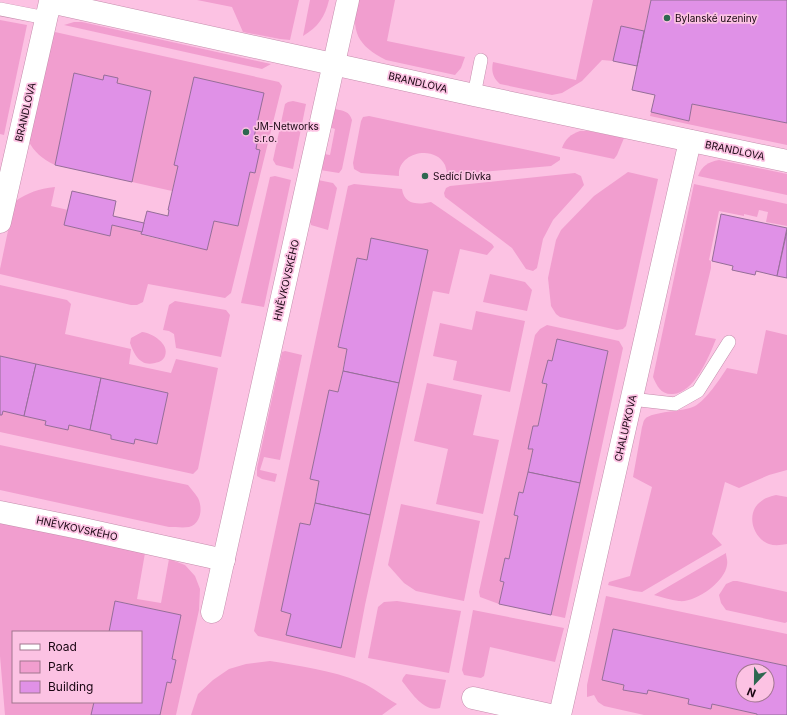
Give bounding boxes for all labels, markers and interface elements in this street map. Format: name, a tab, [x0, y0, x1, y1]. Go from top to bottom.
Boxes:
place label: Bylanské uzeniny	[675, 12, 758, 24]
marker: Bylanské uzeniny	[662, 13, 672, 23]
street label: BRANDLOVA	[387, 69, 449, 95]
street label: BRANDLOVA	[12, 81, 38, 143]
place label: JM-Networks s.r.o.	[254, 120, 319, 144]
marker: JM-Networks s.r.o.	[241, 127, 251, 137]
street label: BRANDLOVA	[704, 138, 766, 162]
place label: Sedící Dívka	[433, 170, 491, 182]
marker: Sedící Dívka	[420, 171, 430, 181]
street label: HNĚVKOVSKÉHO	[270, 238, 301, 322]
street label: CHALUPKOVA	[612, 393, 639, 462]
street label: HNĚVKOVSKÉHO	[35, 513, 119, 543]
legend	[12, 631, 142, 703]
text: Road	[48, 639, 77, 654]
text: Park	[48, 659, 74, 674]
north arrow	[735, 663, 775, 703]
text: Building	[48, 679, 93, 694]
text: N	[745, 684, 758, 700]

